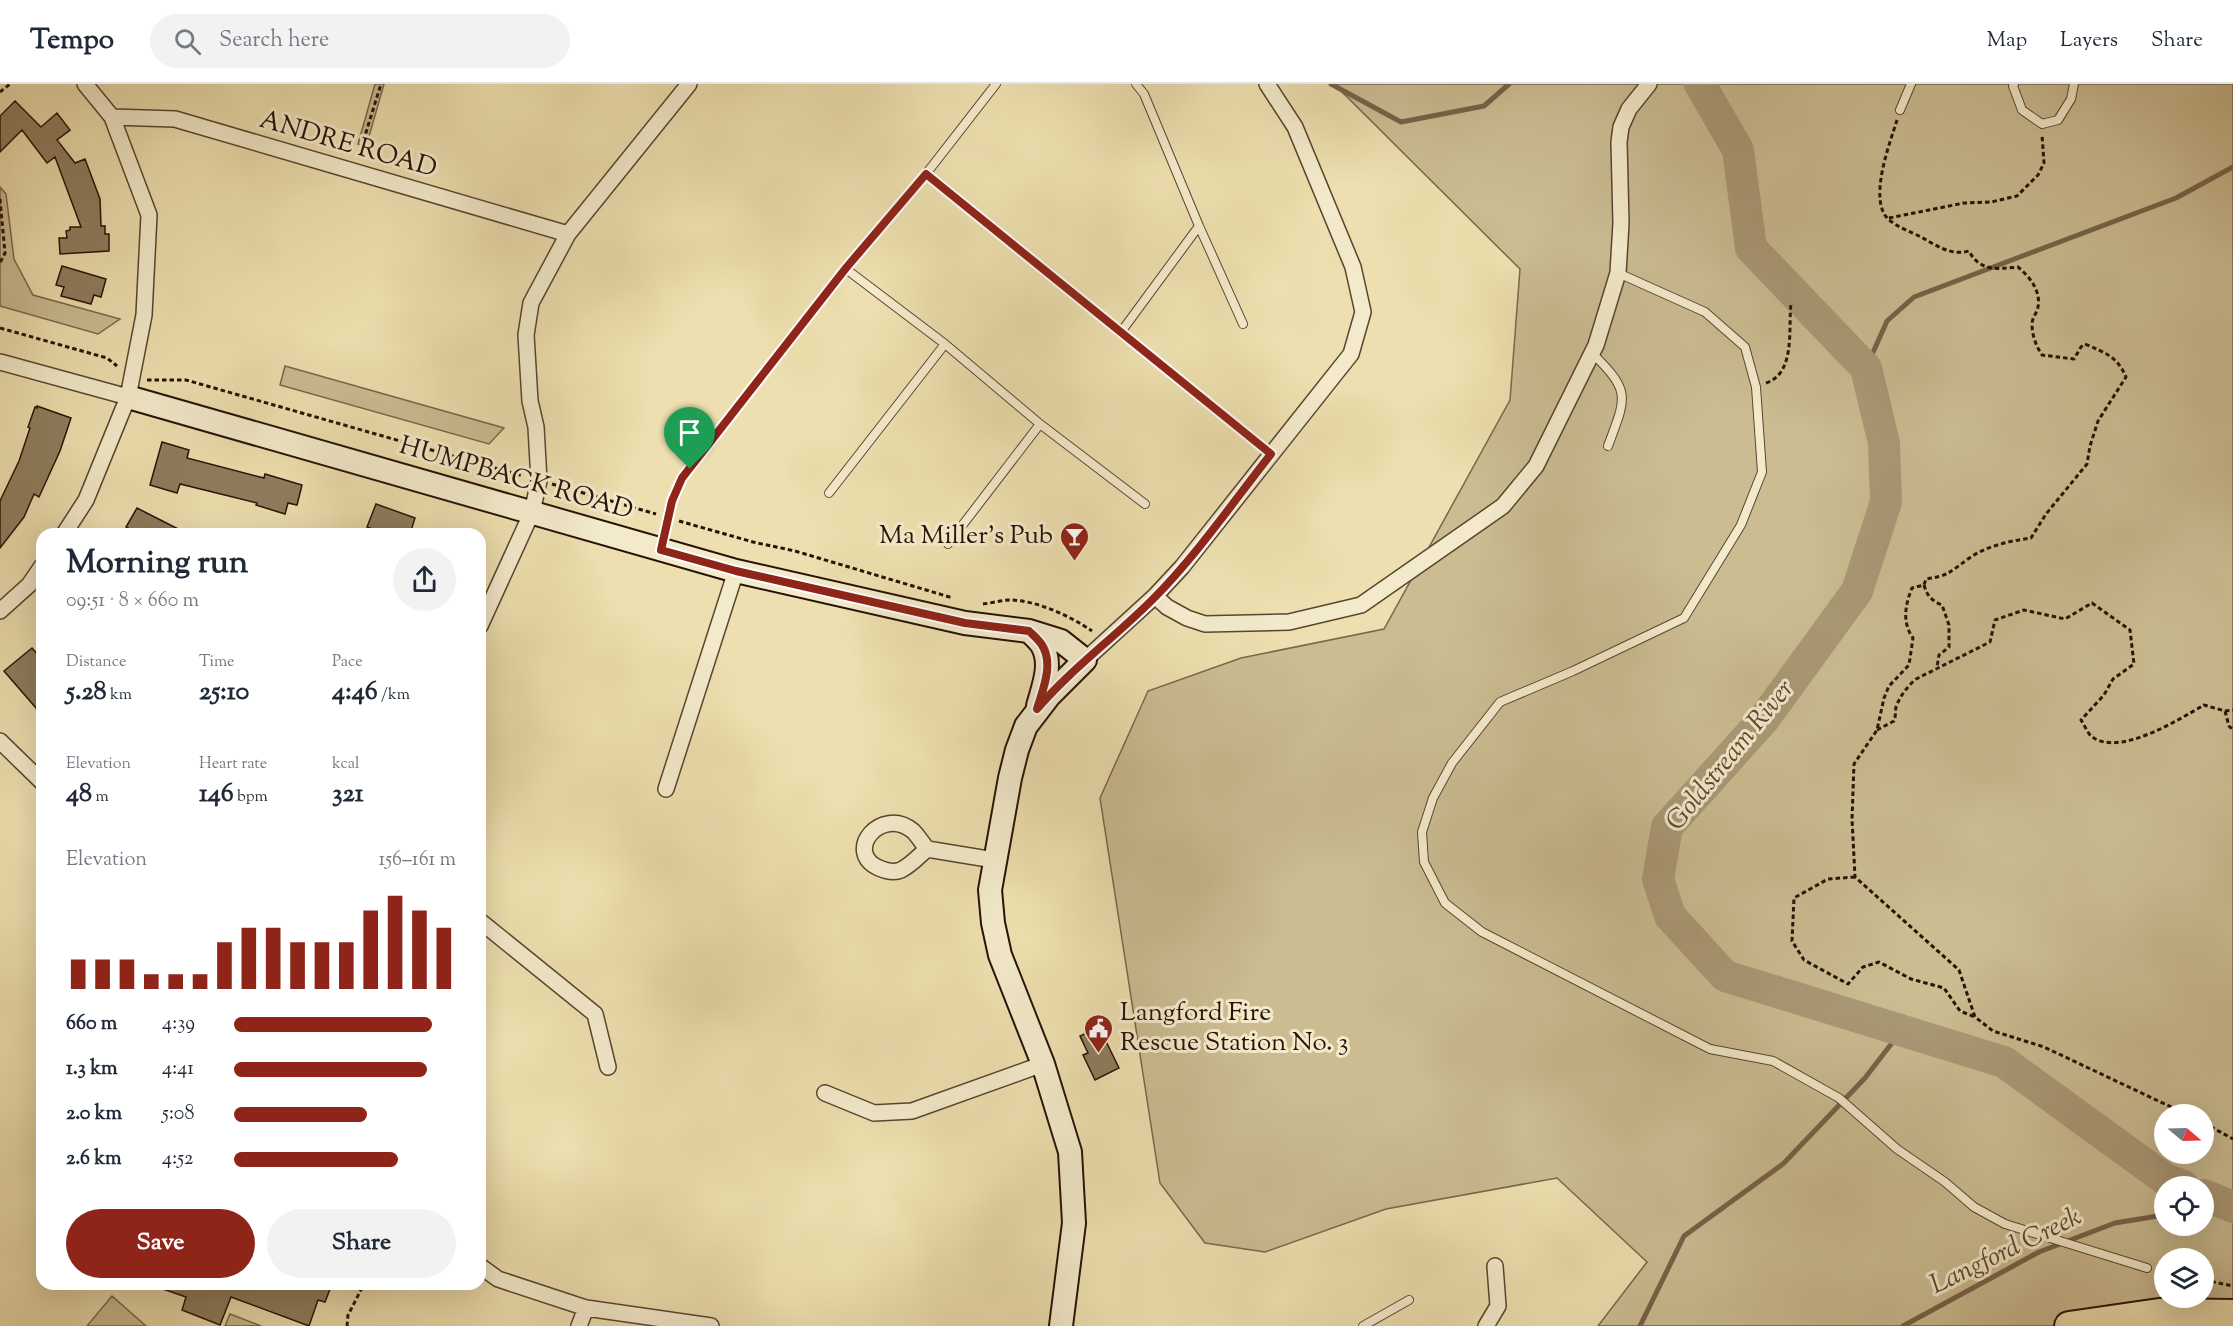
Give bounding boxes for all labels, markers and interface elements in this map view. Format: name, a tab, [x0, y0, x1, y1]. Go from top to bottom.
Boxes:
search box	[150, 14, 570, 68]
text: Tempo	[30, 21, 114, 61]
icon: search	[171, 25, 204, 58]
text: Search here	[219, 25, 329, 57]
text: Map	[1987, 26, 2027, 56]
text: Layers	[2060, 26, 2118, 56]
text: Share	[2151, 26, 2203, 56]
street label: ANDRE ROAD	[255, 102, 441, 188]
pin	[664, 407, 715, 469]
icon: arrive	[673, 416, 706, 449]
street label: HUMPBACK ROAD	[395, 428, 637, 530]
place label: Ma Miller’s Pub	[879, 518, 1053, 555]
bar icon: Ma Miller’s Pub	[1058, 520, 1090, 562]
text: Morning run	[66, 540, 248, 588]
button: share	[393, 548, 456, 611]
text: 09:51 · 8 × 660 m	[66, 587, 199, 616]
text: Distance	[66, 651, 126, 674]
text: Time	[199, 651, 235, 674]
text: Pace	[332, 651, 363, 674]
water label: Goldstream River	[1658, 672, 1805, 840]
text: 5.28	[66, 674, 107, 711]
text: 25:10	[199, 674, 249, 711]
text: 4:46	[332, 674, 378, 711]
text: km	[107, 684, 132, 707]
text: /km	[378, 684, 410, 707]
text: Elevation	[66, 753, 131, 776]
text: Heart rate	[199, 753, 267, 776]
text: kcal	[332, 753, 360, 776]
text: 48	[66, 776, 92, 813]
text: 146	[199, 776, 234, 813]
text: 321	[332, 776, 364, 813]
text: m	[92, 786, 109, 809]
text: bpm	[234, 786, 268, 809]
text: Elevation	[66, 846, 147, 875]
text: 156–161 m	[378, 846, 456, 875]
place label: Langford Fire Rescue Station No. 3	[1120, 995, 1349, 1062]
text: 660 m	[66, 1010, 117, 1039]
text: 4:39	[162, 1010, 195, 1039]
public building icon: Langford Fire Rescue Station No. 3	[1083, 1012, 1115, 1054]
text: 1.3 km	[66, 1055, 118, 1084]
text: 4:41	[162, 1055, 194, 1084]
text: 2.0 km	[66, 1100, 122, 1129]
text: 5:08	[162, 1100, 194, 1129]
north arrow	[2154, 1104, 2214, 1164]
map controls	[2154, 1104, 2214, 1308]
text: 2.6 km	[66, 1145, 122, 1174]
text: 4:52	[162, 1145, 193, 1174]
button: locate	[2154, 1176, 2214, 1236]
water label: Langford Creek	[1924, 1198, 2088, 1306]
button: Save	[66, 1209, 255, 1278]
button: Share	[267, 1209, 456, 1278]
button: layers	[2154, 1248, 2214, 1308]

